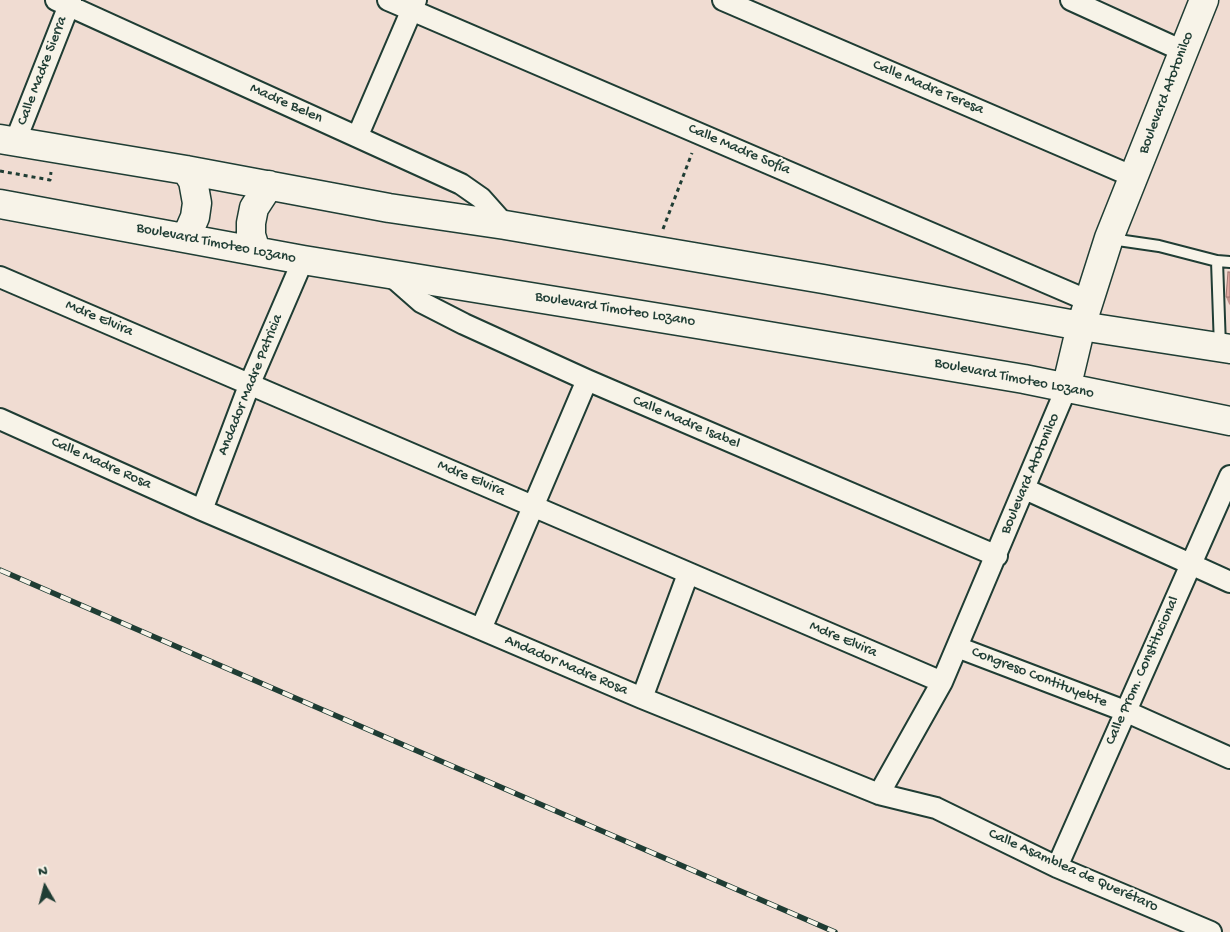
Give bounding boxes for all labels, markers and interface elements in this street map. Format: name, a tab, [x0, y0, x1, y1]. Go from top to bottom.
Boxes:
street label: Calle Madre Sierra	[14, 14, 72, 128]
street label: Boulevard Atotonilco	[1135, 29, 1199, 157]
street label: Calle Madre Teresa	[870, 56, 986, 120]
street label: Madre Belen	[247, 80, 325, 128]
street label: Calle Madre Sofía	[685, 120, 793, 180]
street label: Boulevard Timoteo Lozano	[135, 220, 297, 268]
street label: Boulevard Timoteo Lozano	[534, 288, 696, 332]
street label: Mdre Elvira	[62, 297, 136, 341]
street label: Andador Madre Patricia	[214, 312, 288, 458]
street label: Boulevard Timoteo Lozano	[933, 355, 1095, 403]
street label: Calle Madre Isabel	[630, 392, 742, 454]
street label: Boulevard Atotonilco	[997, 411, 1065, 537]
street label: Calle Madre Rosa	[48, 434, 154, 494]
street label: Mdre Elvira	[434, 457, 508, 501]
street label: Calle Prom. Constitucional	[1102, 594, 1184, 748]
street label: Mdre Elvira	[806, 618, 880, 662]
street label: Andador Madre Rosa	[502, 632, 630, 700]
street label: Congreso Contituyebte	[969, 644, 1109, 712]
street label: Calle Asamblea de Querétaro	[985, 825, 1161, 917]
north arrow	[20, 862, 70, 912]
text: N	[37, 863, 49, 881]

